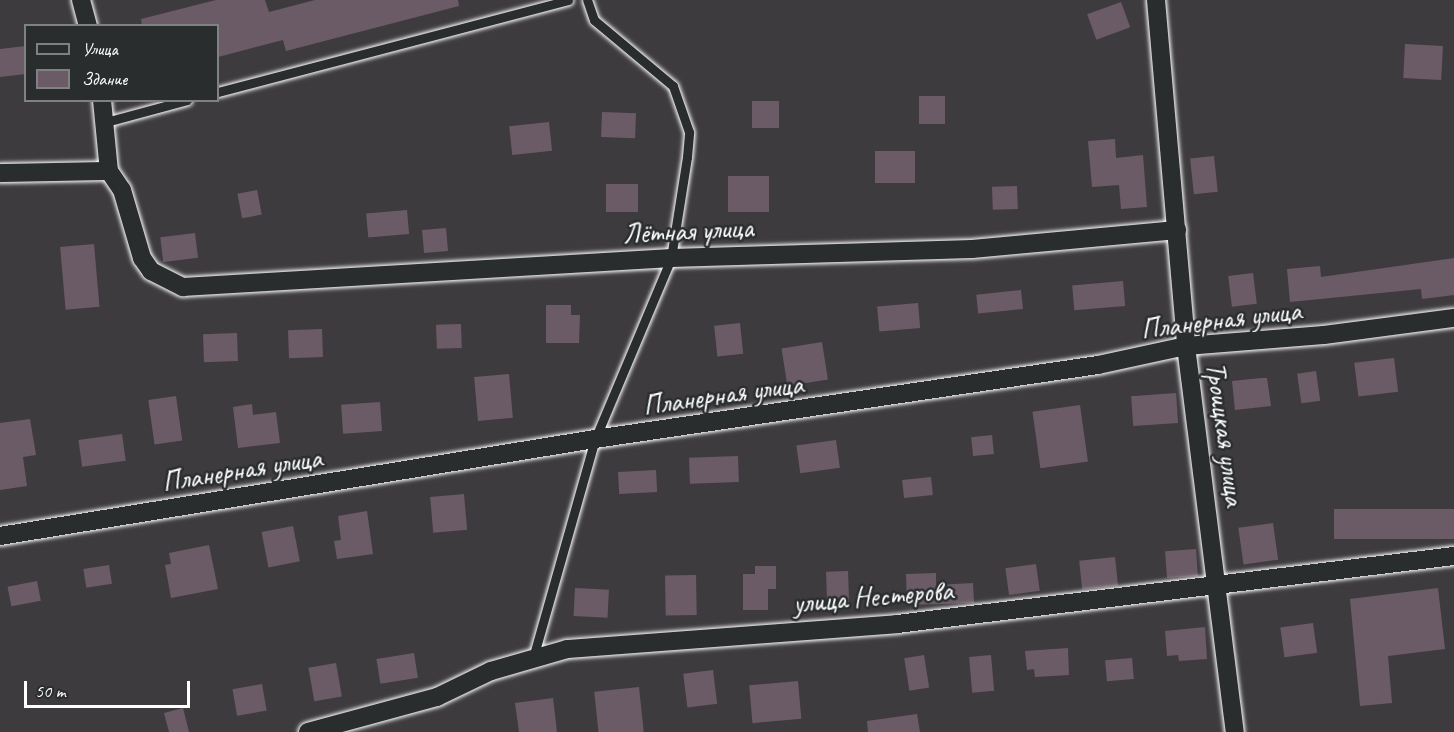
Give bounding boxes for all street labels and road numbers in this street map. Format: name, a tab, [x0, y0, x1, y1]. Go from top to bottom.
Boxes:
street label: Лётная улица	[621, 211, 755, 251]
street label: Планерная улица	[1138, 293, 1304, 347]
street label: Троицкая улица	[1198, 359, 1252, 509]
street label: Планерная улица	[640, 367, 806, 423]
street label: Планерная улица	[159, 441, 325, 499]
street label: улица Нестерова	[790, 573, 956, 621]

